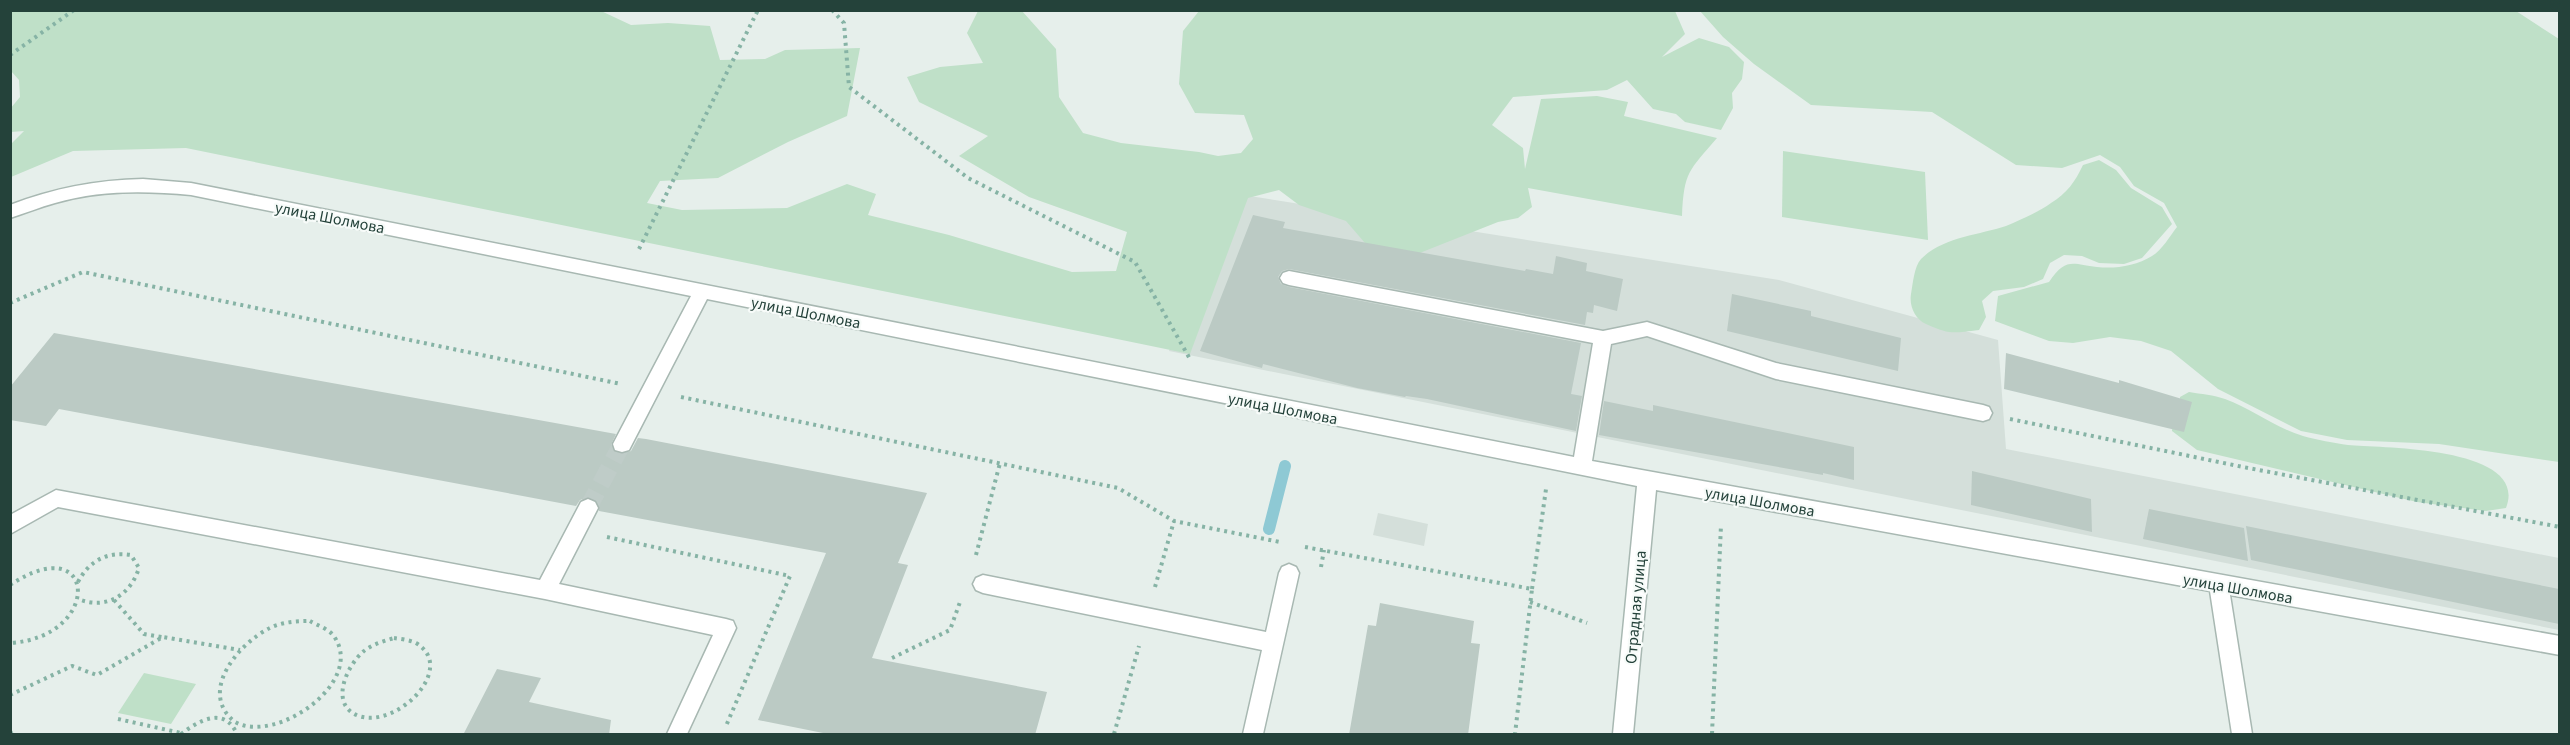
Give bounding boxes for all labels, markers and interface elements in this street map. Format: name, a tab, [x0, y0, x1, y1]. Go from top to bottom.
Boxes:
street label: улица Шолмова	[273, 197, 387, 239]
street label: улица Шолмова	[749, 292, 863, 334]
street label: улица Шолмова	[1226, 388, 1340, 430]
street label: улица Шолмова	[1703, 481, 1817, 522]
street label: Отрадная улица	[1620, 550, 1652, 665]
street label: улица Шолмова	[2181, 568, 2295, 609]

